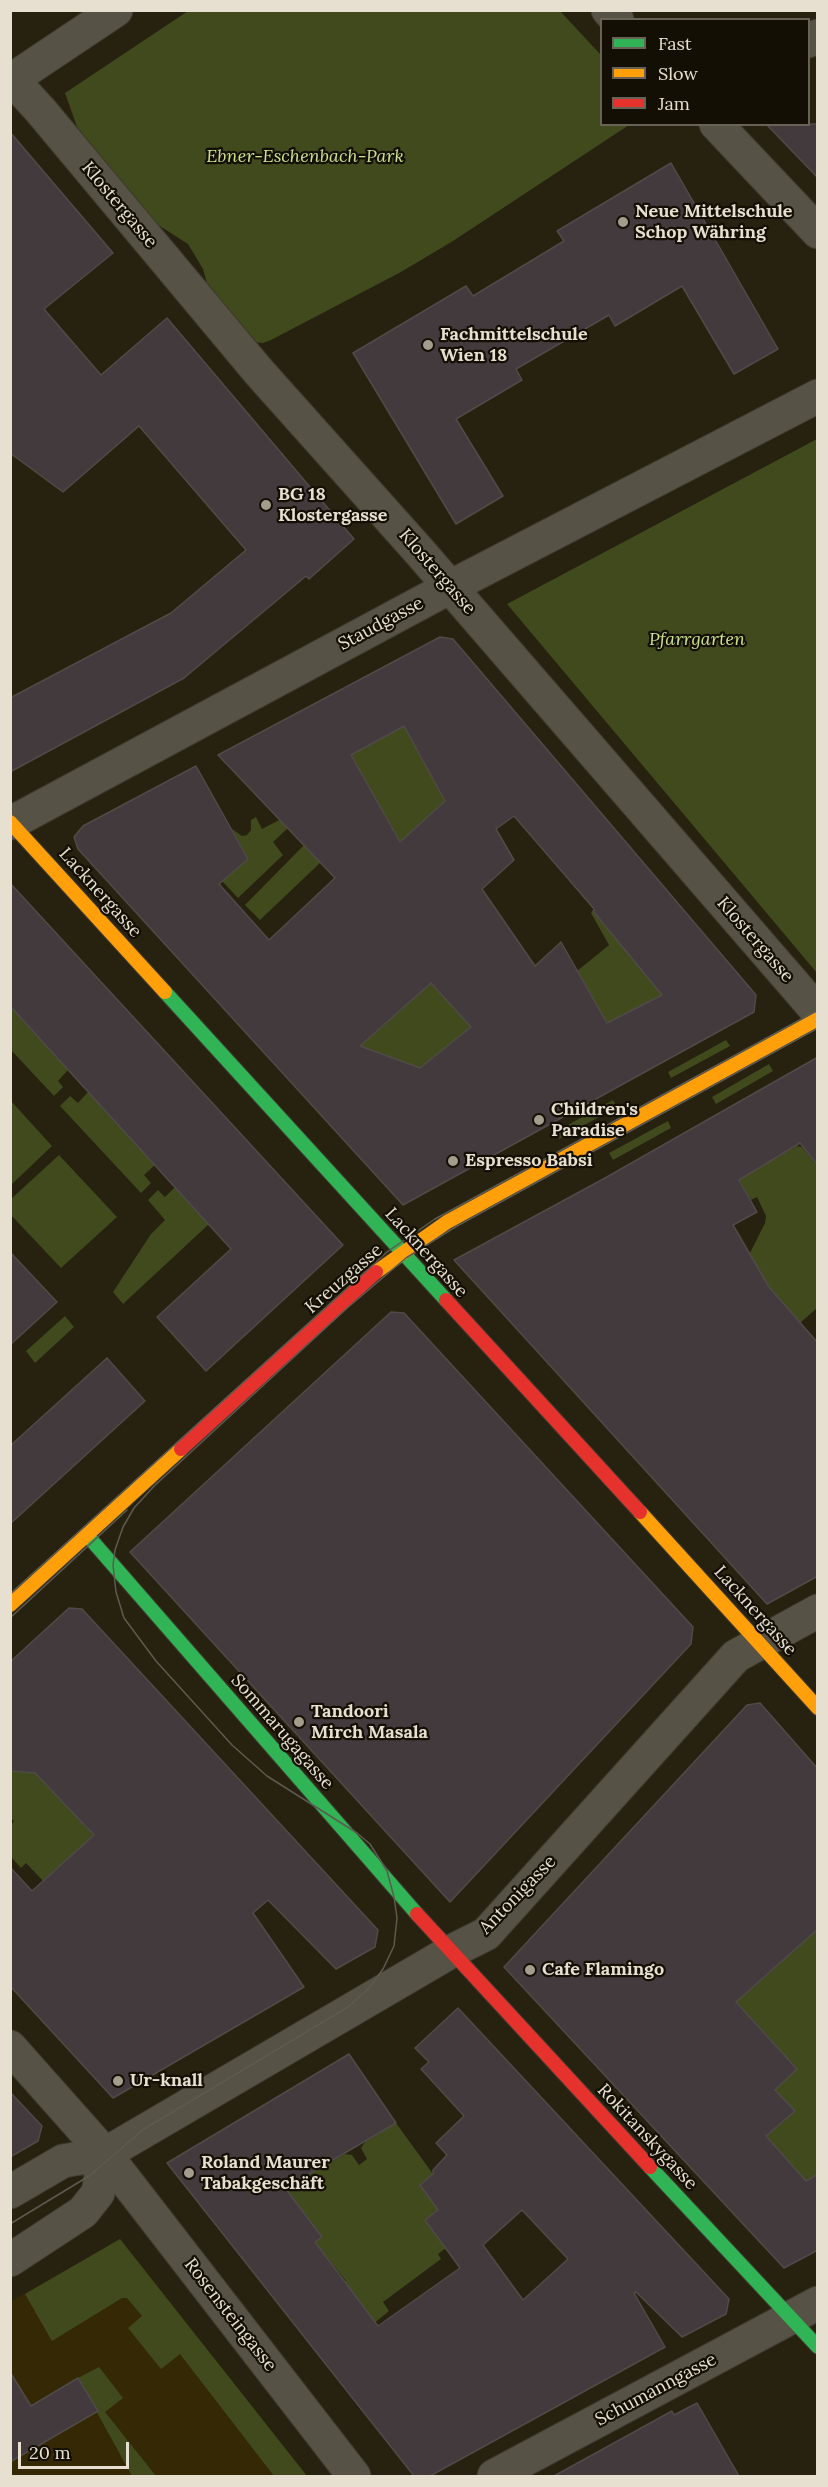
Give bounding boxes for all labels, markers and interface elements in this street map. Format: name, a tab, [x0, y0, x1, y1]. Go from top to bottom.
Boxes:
legend	[600, 18, 810, 126]
text: Fast	[658, 32, 692, 55]
text: Slow	[658, 62, 698, 85]
text: Jam	[658, 92, 690, 115]
park label: Ebner-Eschenbach-Park	[206, 146, 404, 168]
street label: Klostergasse	[77, 157, 161, 253]
place label: Neue Mittelschule Schop Währing	[635, 201, 793, 244]
marker: Neue Mittelschule Schop Währing	[616, 215, 630, 229]
place label: Fachmittelschule Wien 18	[440, 324, 588, 366]
marker: Fachmittelschule Wien 18	[421, 338, 435, 352]
place label: BG 18 Klostergasse	[278, 484, 387, 526]
marker: BG 18 Klostergasse	[259, 498, 273, 512]
street label: Klostergasse	[394, 525, 480, 619]
street label: Staudgasse	[335, 593, 427, 655]
park label: Pfarrgarten	[649, 629, 745, 651]
street label: Lacknergasse	[54, 844, 146, 942]
street label: Klostergasse	[712, 893, 798, 987]
place label: Children's Paradise	[551, 1099, 638, 1142]
marker: Children's Paradise	[532, 1113, 546, 1127]
place label: Espresso Babsi	[465, 1150, 593, 1172]
marker: Espresso Babsi	[446, 1154, 460, 1168]
street label: Lacknergasse	[380, 1204, 472, 1302]
street label: Kreuzgasse	[301, 1240, 387, 1318]
street label: Lacknergasse	[709, 1562, 801, 1660]
street label: Sommarugagasse	[226, 1670, 338, 1794]
place label: Tandoori Mirch Masala	[311, 1701, 428, 1744]
marker: Tandoori Mirch Masala	[292, 1715, 306, 1729]
street label: Antonigasse	[475, 1851, 561, 1939]
place label: Cafe Flamingo	[542, 1959, 664, 1981]
marker: Cafe Flamingo	[523, 1963, 537, 1977]
place label: Ur-knall	[130, 2070, 203, 2092]
marker: Ur-knall	[111, 2074, 125, 2088]
street label: Rokitanskygasse	[592, 2080, 702, 2194]
place label: Roland Maurer Tabakgeschäft	[201, 2152, 330, 2194]
marker: Roland Maurer Tabakgeschäft	[182, 2166, 196, 2180]
street label: Rosensteingasse	[179, 2254, 281, 2376]
street label: Schumanngasse	[592, 2349, 720, 2431]
scale bar	[21, 2430, 132, 2468]
text: 20 m	[29, 2441, 71, 2464]

